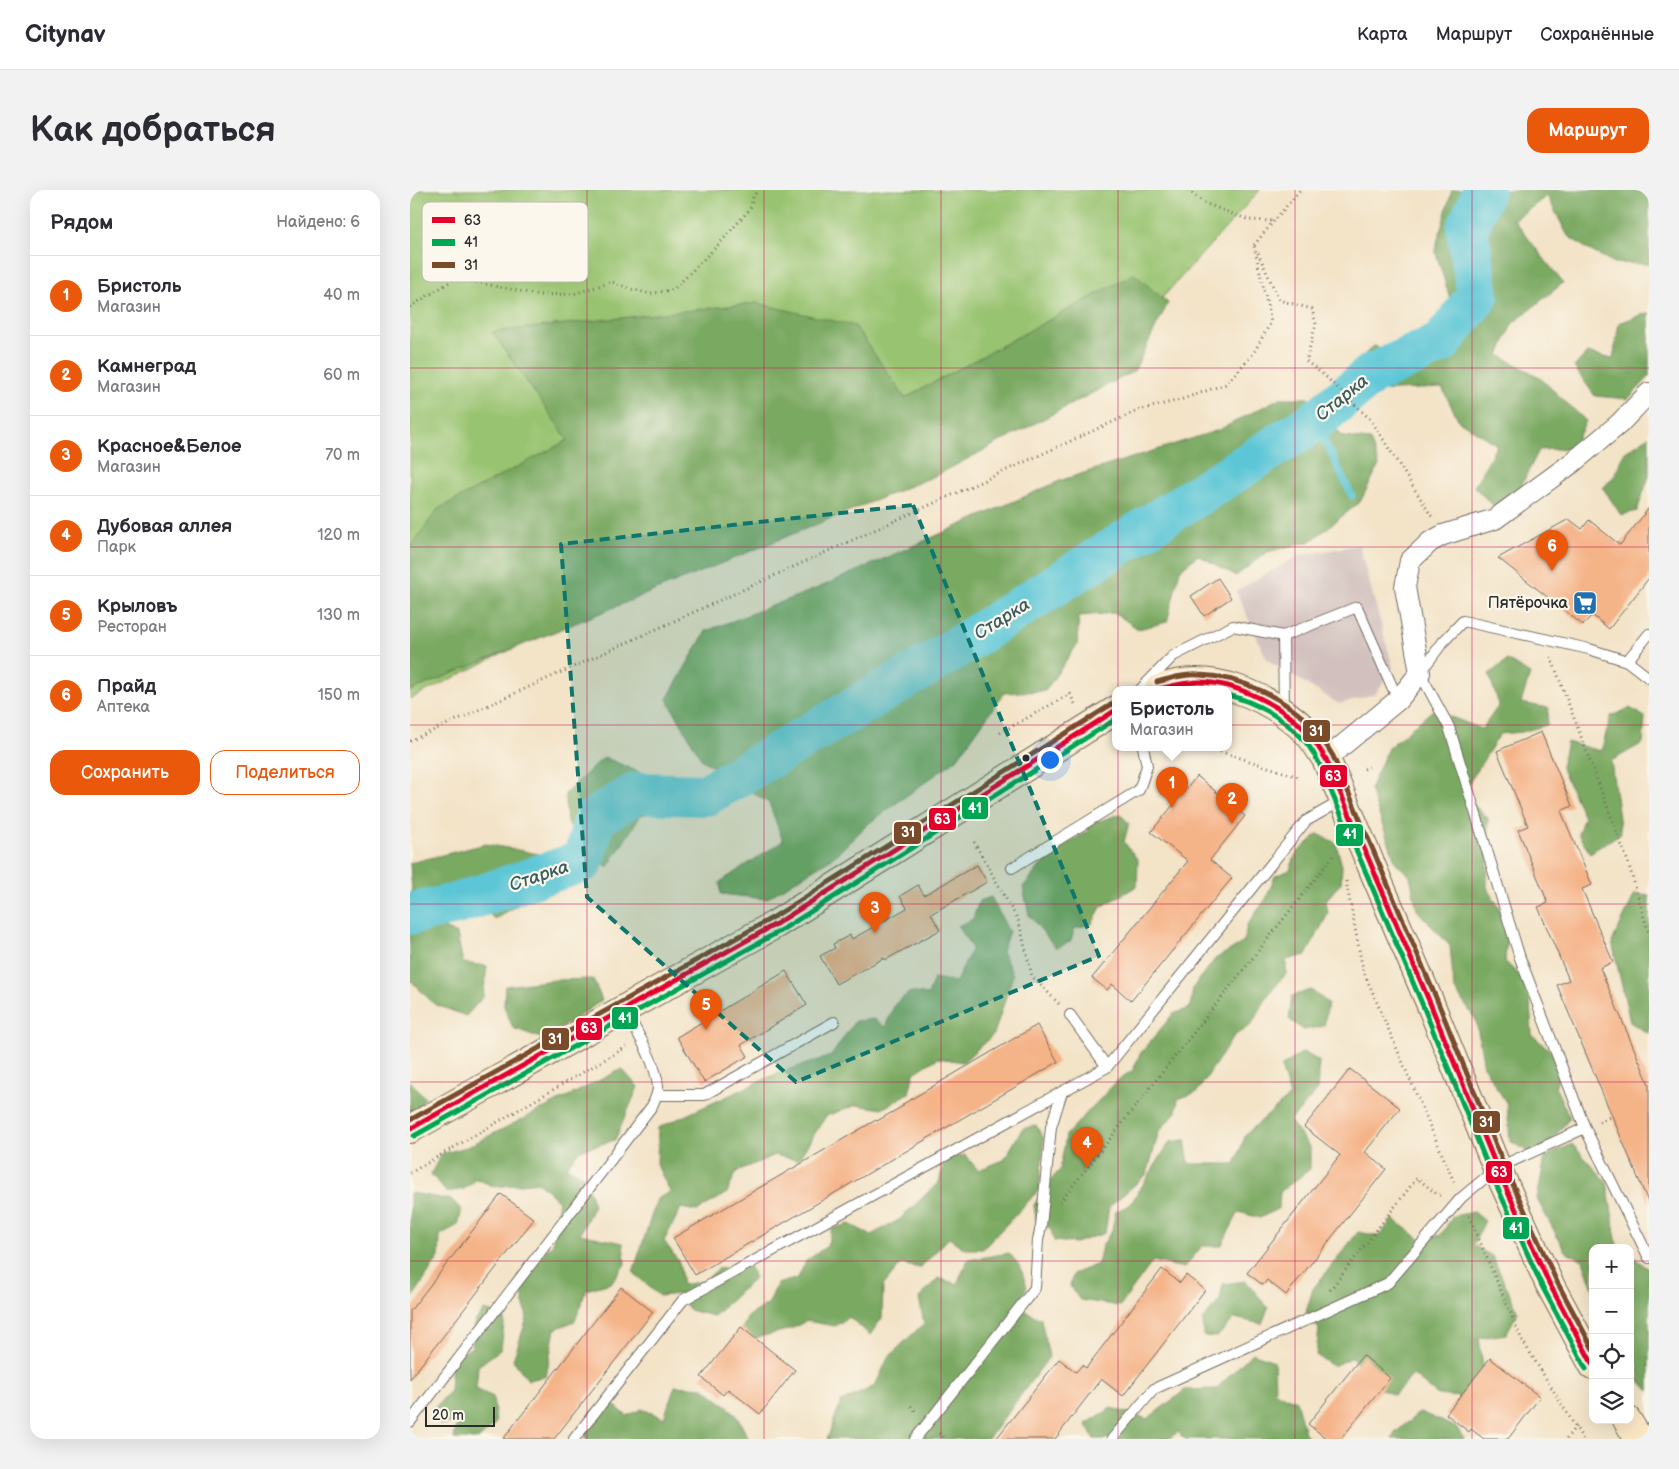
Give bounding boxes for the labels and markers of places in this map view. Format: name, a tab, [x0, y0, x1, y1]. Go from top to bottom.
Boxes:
pin: 6	[1536, 530, 1568, 571]
supermarket icon: Пятёрочка	[1572, 590, 1598, 616]
place label: Пятёрочка	[1488, 594, 1569, 613]
unlabelled marker	[1021, 753, 1031, 763]
pin: 1	[1156, 767, 1188, 808]
pin: 2	[1216, 783, 1248, 824]
pin: 3	[859, 892, 891, 933]
pin: 5	[690, 989, 722, 1030]
pin: 4	[1071, 1127, 1103, 1168]

